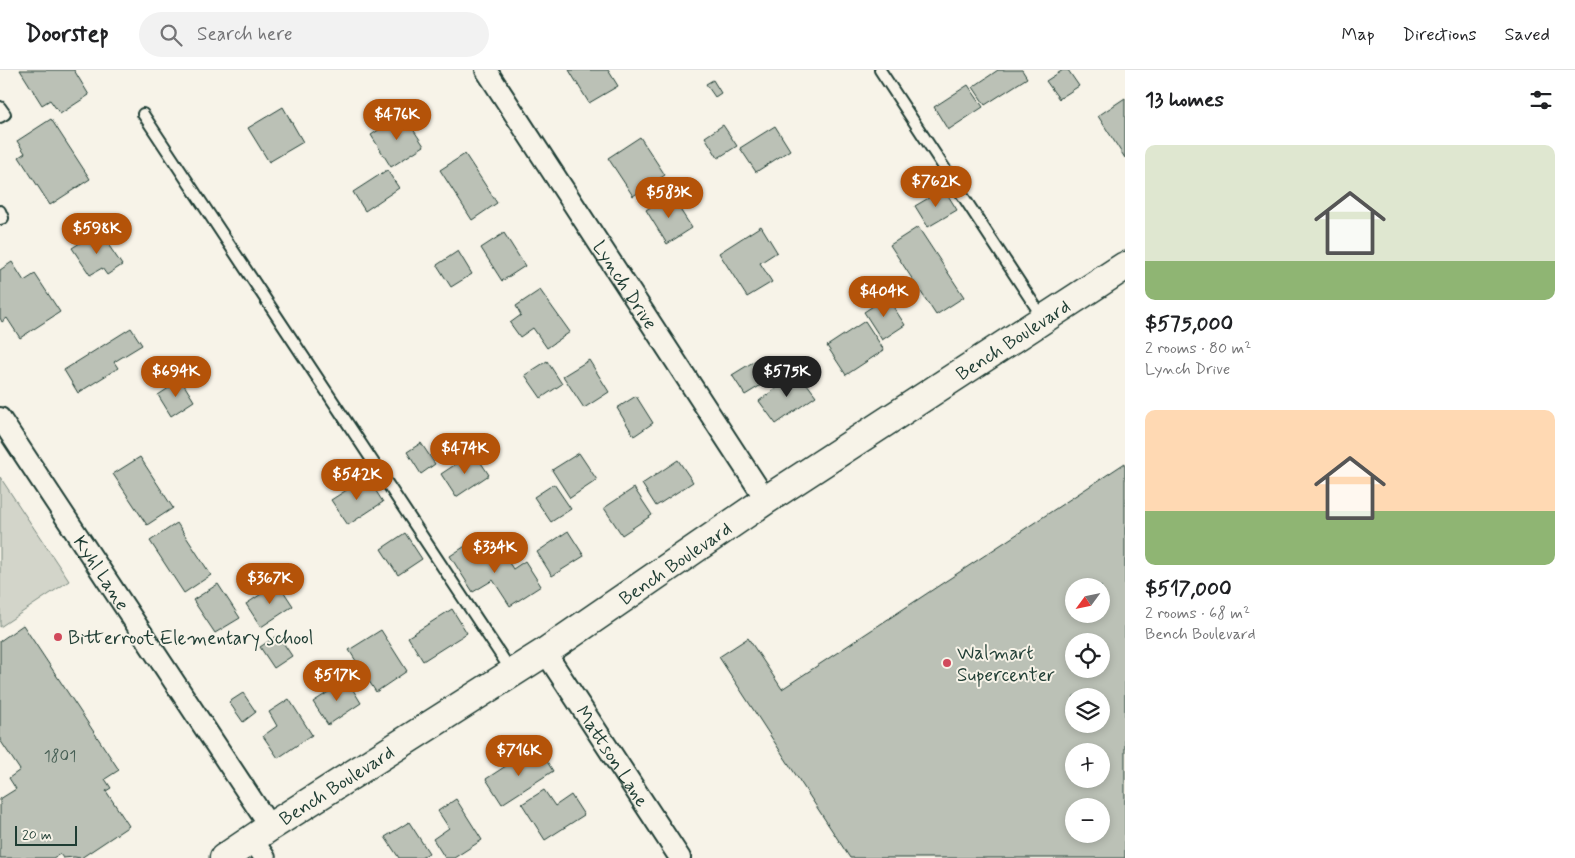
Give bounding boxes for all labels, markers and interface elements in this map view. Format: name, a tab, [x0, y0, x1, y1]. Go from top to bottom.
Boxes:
search box	[139, 12, 489, 57]
text: Doorstep	[25, 19, 109, 50]
icon: search	[157, 21, 185, 49]
text: Search here	[197, 22, 293, 47]
text: Map	[1342, 23, 1375, 47]
text: Directions	[1403, 23, 1477, 47]
text: Saved	[1505, 23, 1550, 47]
text: 13 homes	[1145, 86, 1224, 114]
icon: filters	[1527, 86, 1555, 114]
pin: $476K	[362, 98, 432, 141]
text: $476K	[374, 104, 420, 125]
pin: $762K	[901, 166, 971, 208]
text: $762K	[912, 171, 960, 192]
pin: $583K	[634, 176, 704, 219]
icon: home	[1305, 178, 1395, 268]
text: $583K	[646, 182, 692, 203]
pin: $598K	[62, 212, 132, 255]
text: $598K	[73, 218, 121, 239]
street label: Lynch Drive	[586, 236, 663, 335]
pin: $404K	[849, 276, 919, 318]
text: $404K	[860, 281, 908, 302]
street label: Bench Boulevard	[952, 294, 1075, 387]
text: $575,000	[1145, 310, 1233, 338]
text: 2 rooms · 80 m²	[1145, 338, 1251, 359]
pin: $694K	[141, 356, 211, 398]
pin: $575K	[752, 356, 822, 398]
text: Lynch Drive	[1145, 359, 1230, 380]
text: $694K	[152, 361, 200, 382]
text: $575K	[763, 361, 811, 382]
pin: $474K	[430, 432, 500, 475]
text: $474K	[441, 438, 489, 459]
icon: home	[1305, 443, 1395, 533]
pin: $542K	[322, 458, 392, 501]
text: $542K	[332, 464, 382, 485]
street label: Bench Boulevard	[614, 516, 737, 611]
street label: Kyhl Lane	[67, 531, 134, 615]
pin: $334K	[460, 532, 530, 574]
text: $334K	[473, 537, 517, 558]
pin: $367K	[235, 562, 305, 605]
text: $367K	[247, 568, 293, 589]
text: $517,000	[1145, 575, 1232, 603]
north arrow	[1065, 578, 1110, 622]
map controls	[1065, 578, 1110, 843]
text: 2 rooms · 68 m²	[1145, 603, 1250, 624]
text: Bench Boulevard	[1145, 624, 1256, 645]
place label: Bitterroot Elementary School	[68, 626, 313, 652]
marker: Bitterroot Elementary School	[52, 631, 64, 643]
button: locate	[1065, 633, 1110, 678]
place label: Walmart Supercenter	[957, 641, 1055, 688]
marker: Walmart Supercenter	[941, 657, 953, 669]
pin: $517K	[302, 660, 372, 702]
text: $517K	[314, 665, 360, 686]
button: layers	[1065, 688, 1110, 733]
street label: Mattson Lane	[569, 701, 654, 812]
pin: $716K	[484, 734, 554, 777]
street label: Bench Boulevard	[275, 740, 399, 832]
text: $716K	[497, 740, 541, 761]
button: +	[1065, 743, 1110, 788]
house number: 1801	[44, 746, 76, 767]
button: −	[1065, 798, 1110, 843]
scale bar	[15, 823, 78, 846]
text: 20 m	[22, 826, 52, 844]

